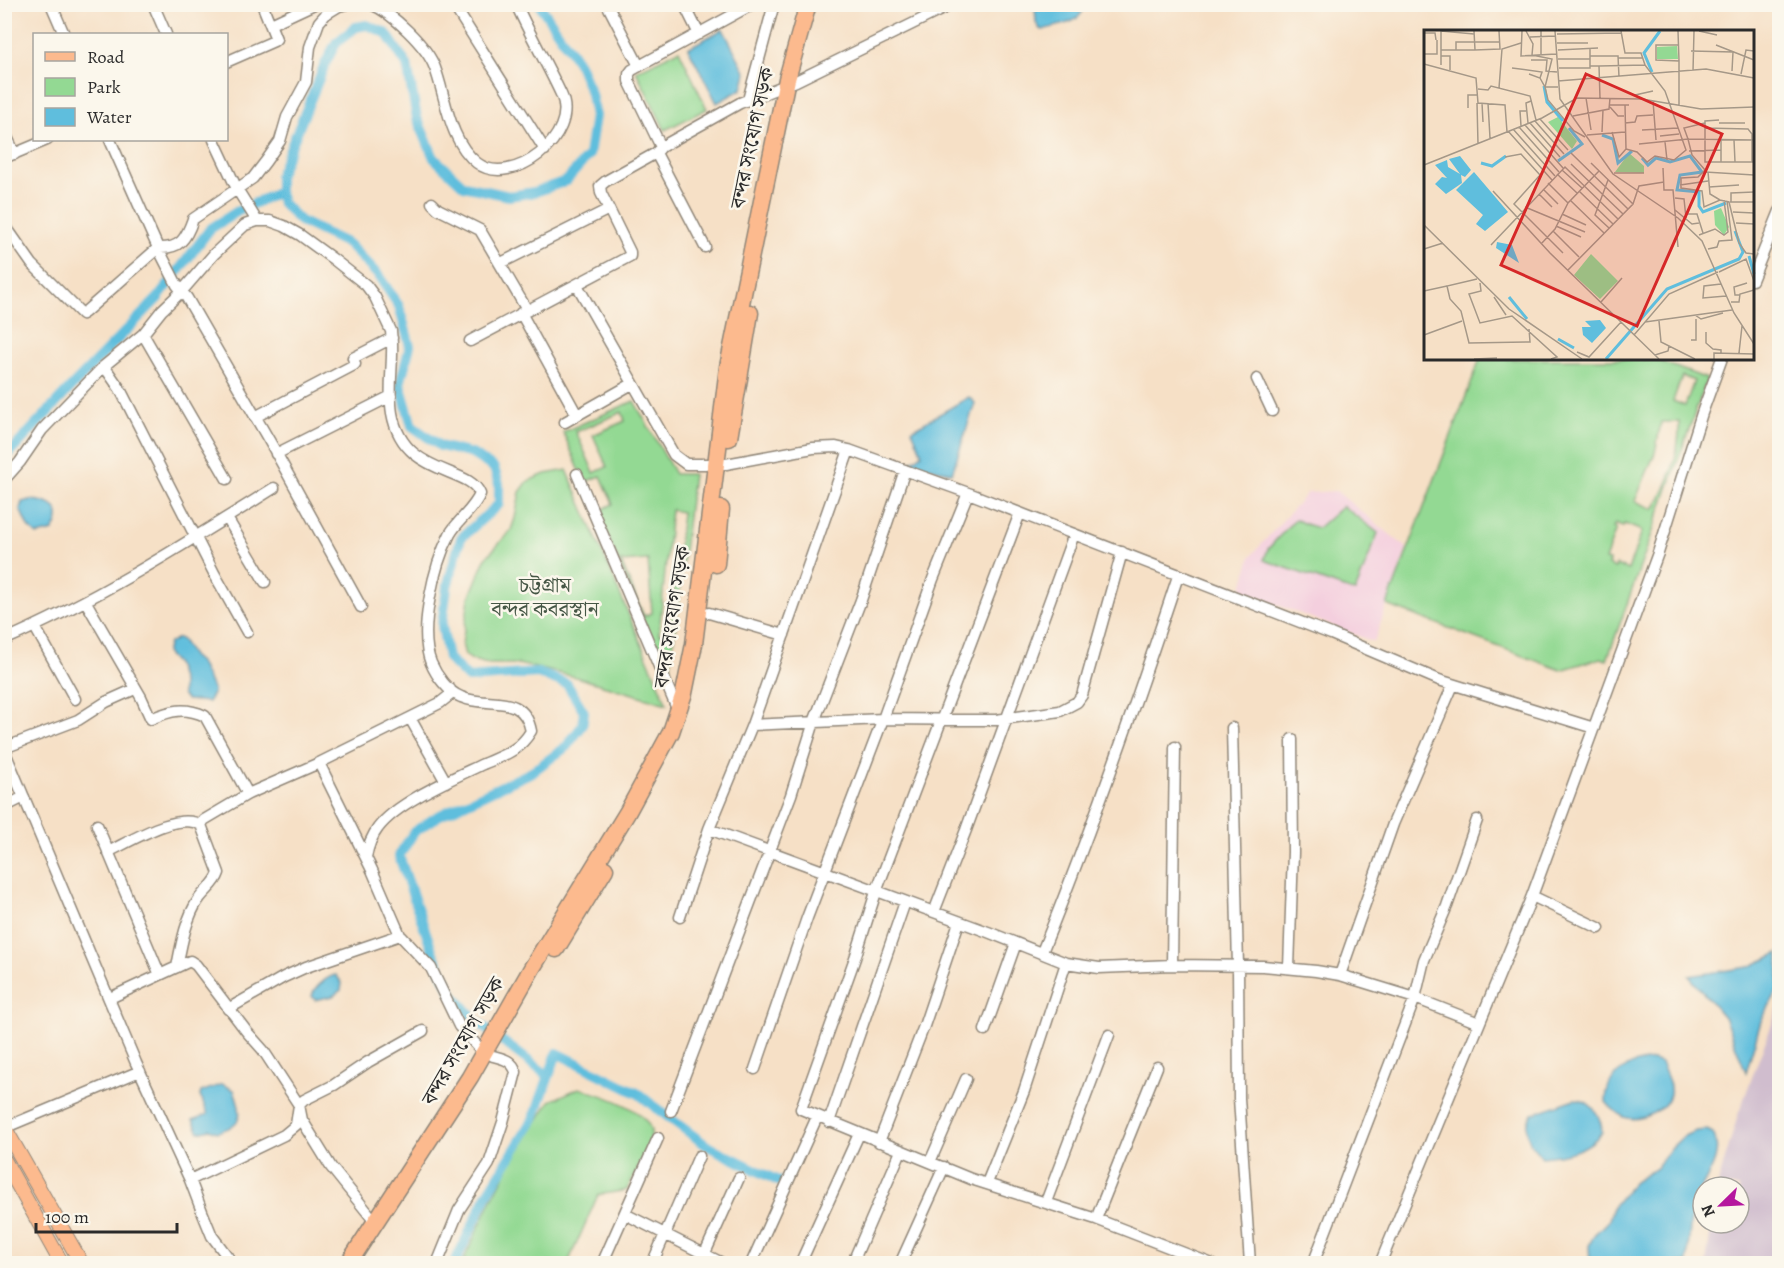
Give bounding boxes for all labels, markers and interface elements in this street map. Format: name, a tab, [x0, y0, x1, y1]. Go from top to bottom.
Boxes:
inset map	[1424, 30, 1754, 360]
legend	[33, 33, 228, 141]
text: Road	[87, 45, 125, 69]
street label: বন্দর সংযোগ সড়ক	[723, 64, 781, 212]
text: Park	[87, 75, 121, 99]
text: Water	[86, 105, 132, 129]
street label: বন্দর সংযোগ সড়ক	[647, 543, 697, 691]
park label: চট্টগ্রাম বন্দর কবরস্থান	[490, 571, 600, 623]
street label: বন্দর সংযোগ সড়ক	[414, 971, 512, 1111]
north arrow	[1691, 1175, 1751, 1235]
scale bar	[36, 1196, 177, 1234]
text: N	[1696, 1201, 1721, 1220]
text: 100 m	[45, 1205, 89, 1229]

